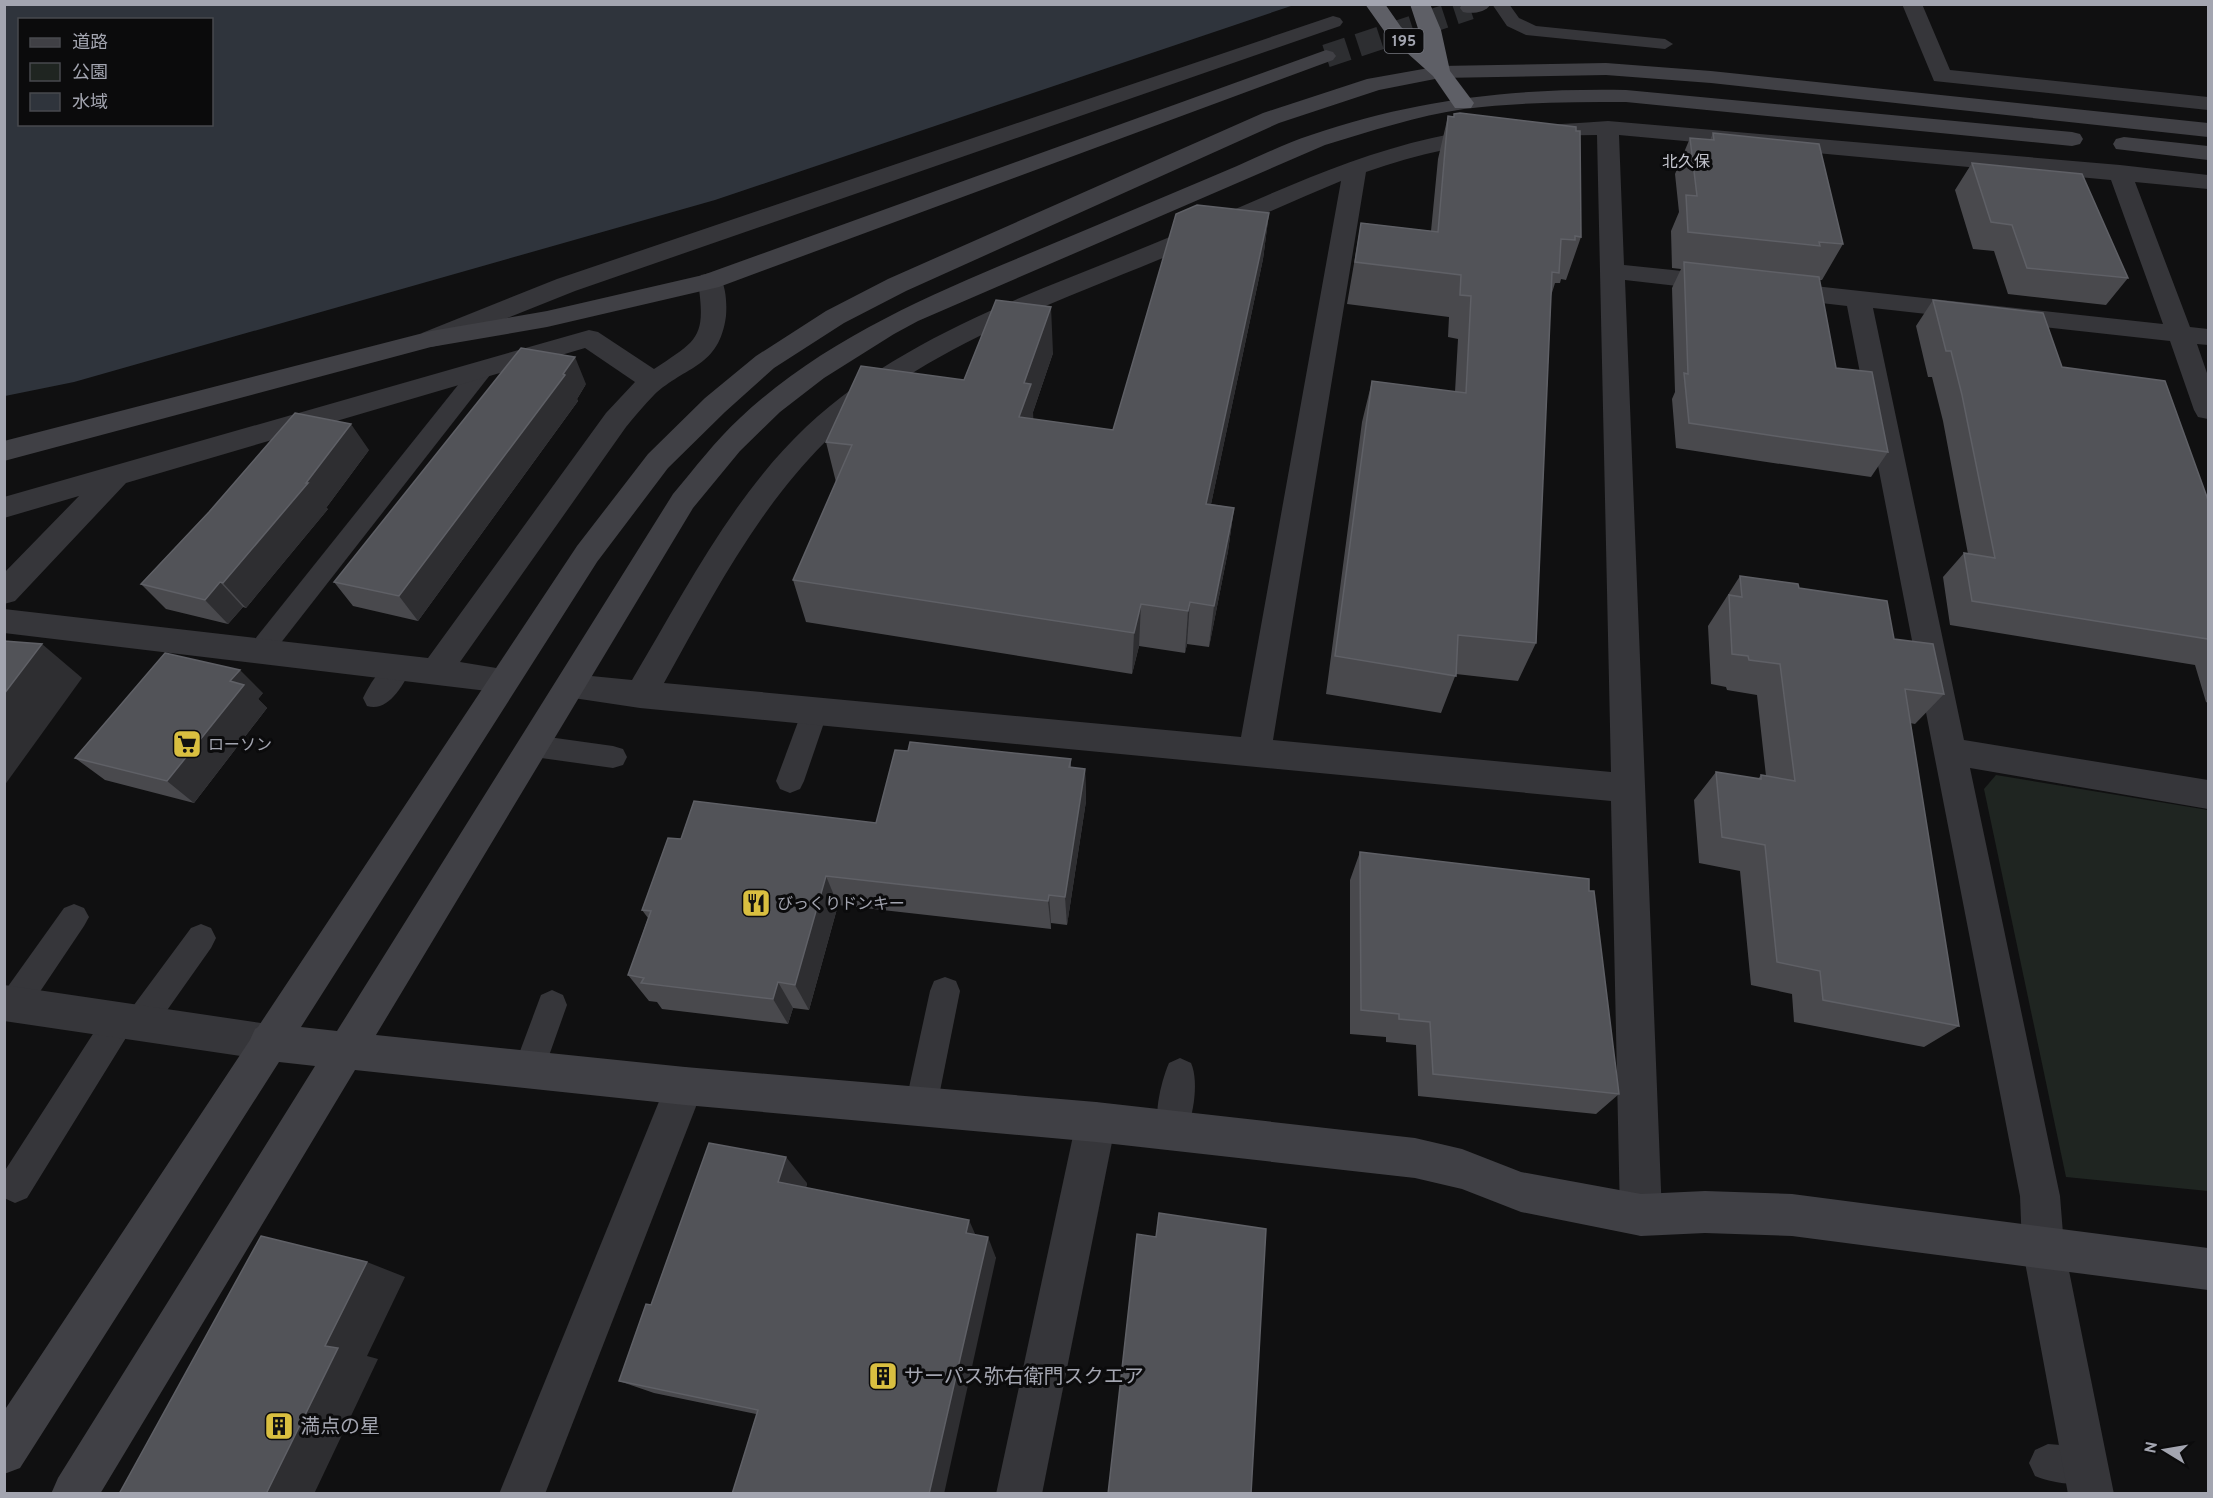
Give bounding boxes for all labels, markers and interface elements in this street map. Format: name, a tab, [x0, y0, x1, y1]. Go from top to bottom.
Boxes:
legend	[18, 18, 213, 126]
road number: 195	[1384, 29, 1424, 53]
text: 道路	[72, 32, 108, 55]
text: 公園	[72, 62, 108, 85]
text: 水域	[72, 92, 108, 115]
district label: 北久保	[1662, 153, 1710, 173]
supermarket icon: ローソン	[171, 728, 203, 760]
place label: ローソン	[208, 736, 272, 756]
restaurant icon: びっくりドンキー	[740, 887, 772, 919]
place label: びっくりドンキー	[777, 895, 905, 915]
building icon: サーパス弥右衛門スクエア	[867, 1360, 899, 1392]
place label: サーパス弥右衛門スクエア	[904, 1365, 1144, 1391]
building icon: 満点の星	[263, 1410, 295, 1442]
place label: 満点の星	[300, 1415, 380, 1441]
north arrow	[2135, 1420, 2195, 1480]
text: N	[2141, 1440, 2163, 1455]

